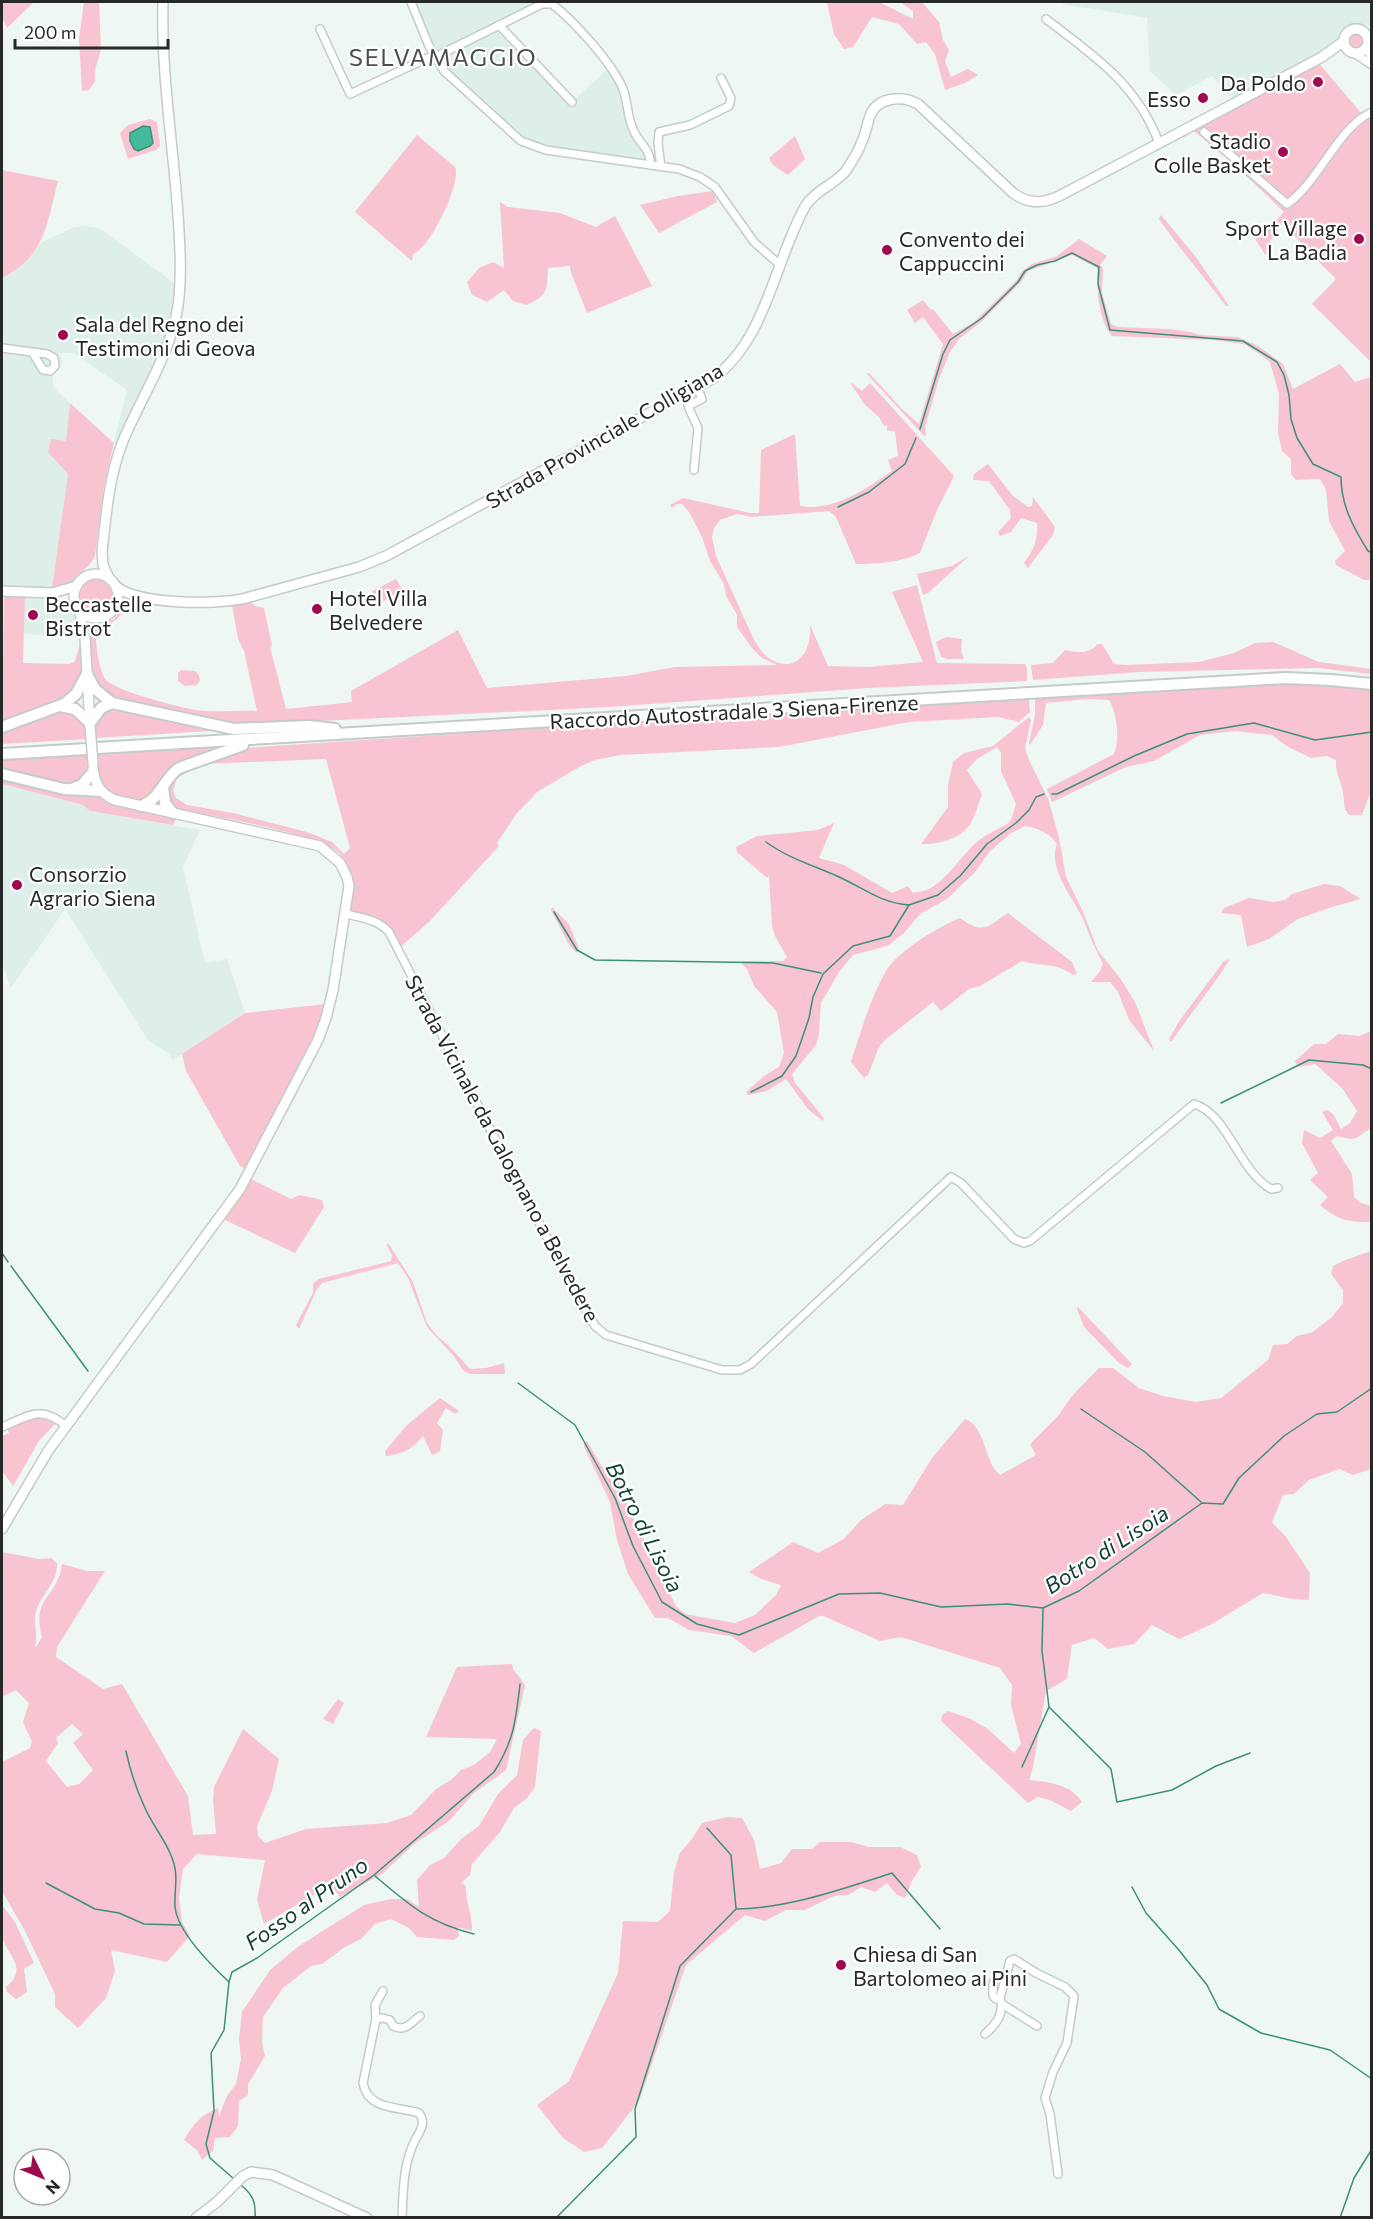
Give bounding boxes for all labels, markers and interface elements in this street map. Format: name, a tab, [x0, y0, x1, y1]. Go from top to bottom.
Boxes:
scale bar	[15, 12, 168, 50]
text: 200 m	[24, 21, 77, 43]
district label: SELVAMAGGIO	[349, 42, 537, 71]
place label: Da Poldo	[1220, 70, 1306, 95]
marker: Da Poldo	[1311, 75, 1325, 89]
place label: Esso	[1147, 86, 1191, 111]
marker: Esso	[1196, 91, 1210, 105]
place label: Stadio Colle Basket	[1154, 128, 1271, 177]
marker: Stadio Colle Basket	[1276, 145, 1290, 159]
place label: Sport Village La Badia	[1225, 215, 1347, 264]
place label: Convento dei Cappuccini	[899, 226, 1025, 275]
marker: Sport Village La Badia	[1352, 232, 1366, 246]
marker: Convento dei Cappuccini	[880, 243, 894, 257]
place label: Sala del Regno dei Testimoni di Geova	[75, 311, 255, 360]
marker: Sala del Regno dei Testimoni di Geova	[56, 328, 70, 342]
street label: Strada Provinciale Colligiana	[481, 357, 727, 513]
place label: Hotel Villa Belvedere	[329, 585, 428, 634]
place label: Beccastelle Bistrot	[45, 591, 152, 640]
marker: Hotel Villa Belvedere	[310, 602, 324, 616]
marker: Beccastelle Bistrot	[26, 608, 40, 622]
street label: Raccordo Autostradale 3 Siena-Firenze	[549, 689, 919, 733]
place label: Consorzio Agrario Siena	[29, 861, 156, 910]
marker: Consorzio Agrario Siena	[10, 878, 24, 892]
street label: Strada Vicinale da Galognano a Belvedere	[401, 970, 605, 1326]
water label: Botro di Lisoia	[601, 1457, 689, 1597]
water label: Botro di Lisoia	[1039, 1499, 1173, 1599]
water label: Fosso al Pruno	[239, 1851, 373, 1955]
place label: Chiesa di San Bartolomeo ai Pini	[853, 1941, 1027, 1990]
marker: Chiesa di San Bartolomeo ai Pini	[834, 1958, 848, 1972]
north arrow	[12, 2147, 72, 2207]
text: N	[42, 2177, 64, 2198]

